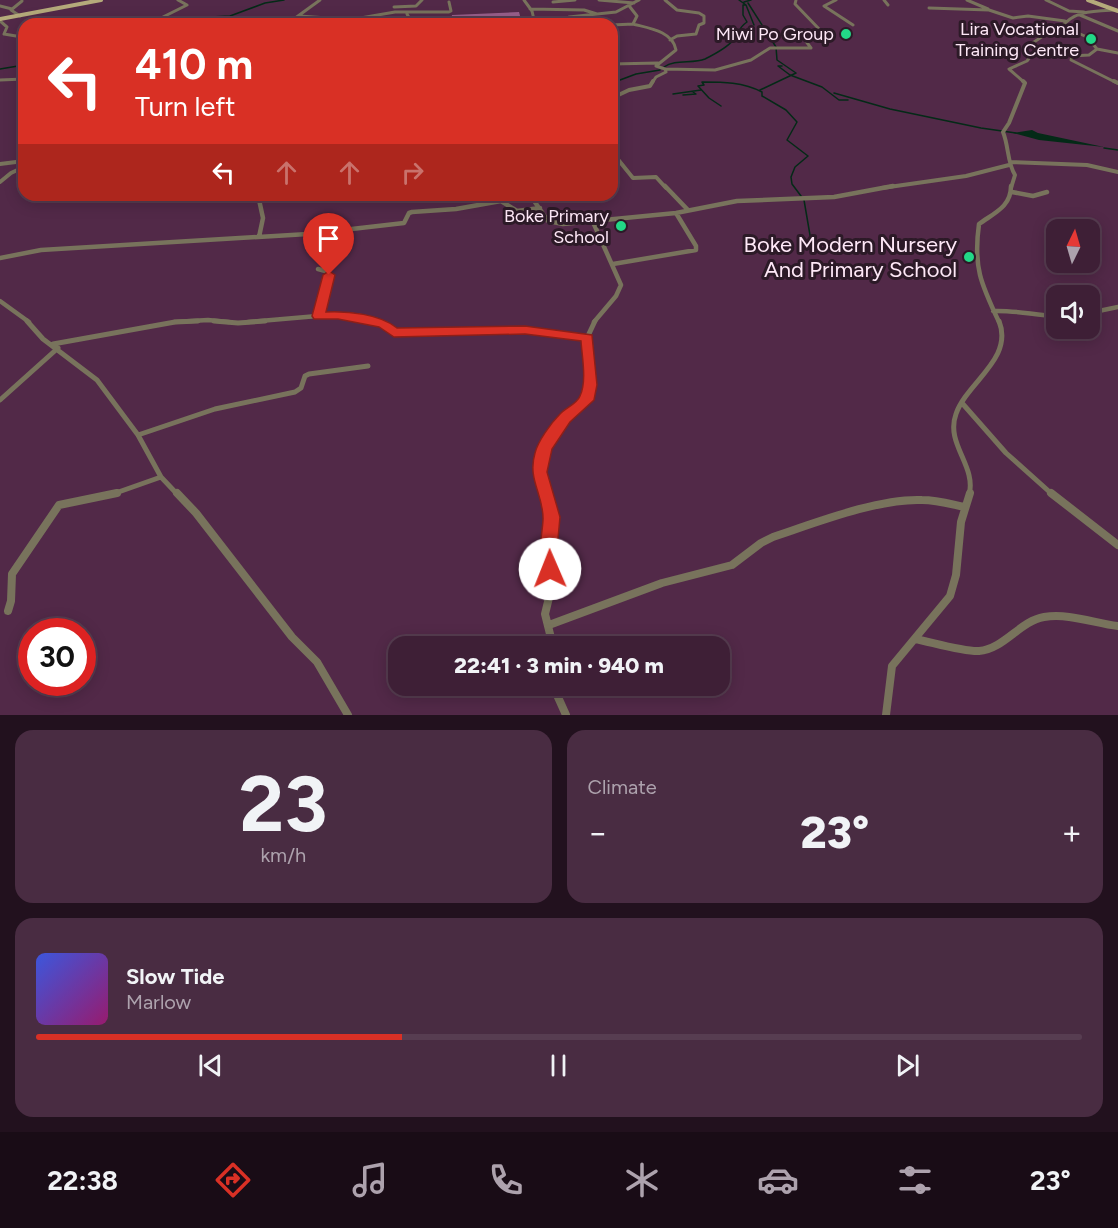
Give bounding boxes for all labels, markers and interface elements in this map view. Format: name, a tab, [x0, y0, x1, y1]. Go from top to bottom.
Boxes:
place label: Lira Vocational Training Centre	[956, 18, 1079, 61]
place label: Miwi Po Group	[716, 23, 834, 45]
marker: Miwi Po Group	[839, 27, 853, 41]
marker: Lira Vocational Training Centre	[1084, 32, 1098, 46]
text: 410 m	[135, 39, 253, 90]
icon: left	[36, 42, 114, 120]
text: Turn left	[135, 90, 235, 123]
icon: left	[207, 156, 240, 189]
icon: ahead	[270, 156, 303, 189]
icon: ahead	[333, 156, 366, 189]
icon: right	[396, 156, 429, 189]
place label: Boke Primary School	[504, 205, 610, 248]
pin	[303, 213, 354, 275]
marker: Boke Primary School	[614, 219, 628, 233]
north arrow	[1046, 219, 1100, 273]
map controls	[1046, 219, 1100, 339]
icon: arrive	[312, 222, 345, 255]
place label: Boke Modern Nursery And Primary School	[743, 231, 957, 283]
marker: Boke Modern Nursery And Primary School	[962, 250, 976, 264]
button: sound	[1046, 285, 1100, 339]
position arrow	[518, 537, 582, 601]
speed limit sign: 30	[18, 618, 96, 696]
text: 22:41 · 3 min · 940 m	[454, 652, 664, 679]
text: 23	[239, 757, 328, 851]
text: Climate	[588, 775, 657, 799]
text: 23°	[800, 805, 869, 859]
text: −	[588, 813, 608, 852]
text: +	[1061, 813, 1082, 852]
text: km/h	[260, 843, 306, 867]
text: Slow Tide	[126, 963, 225, 990]
text: Marlow	[126, 990, 191, 1014]
icon: previous	[194, 1049, 227, 1082]
icon: pause	[542, 1049, 575, 1082]
icon: next	[891, 1049, 924, 1082]
icon: directions	[212, 1159, 254, 1201]
icon: music	[349, 1159, 391, 1201]
icon: phone	[485, 1159, 527, 1201]
icon: climate	[621, 1159, 663, 1201]
icon: car	[757, 1159, 799, 1201]
icon: filters	[894, 1159, 936, 1201]
text: 22:38	[47, 1164, 118, 1197]
text: 23°	[1030, 1164, 1071, 1197]

